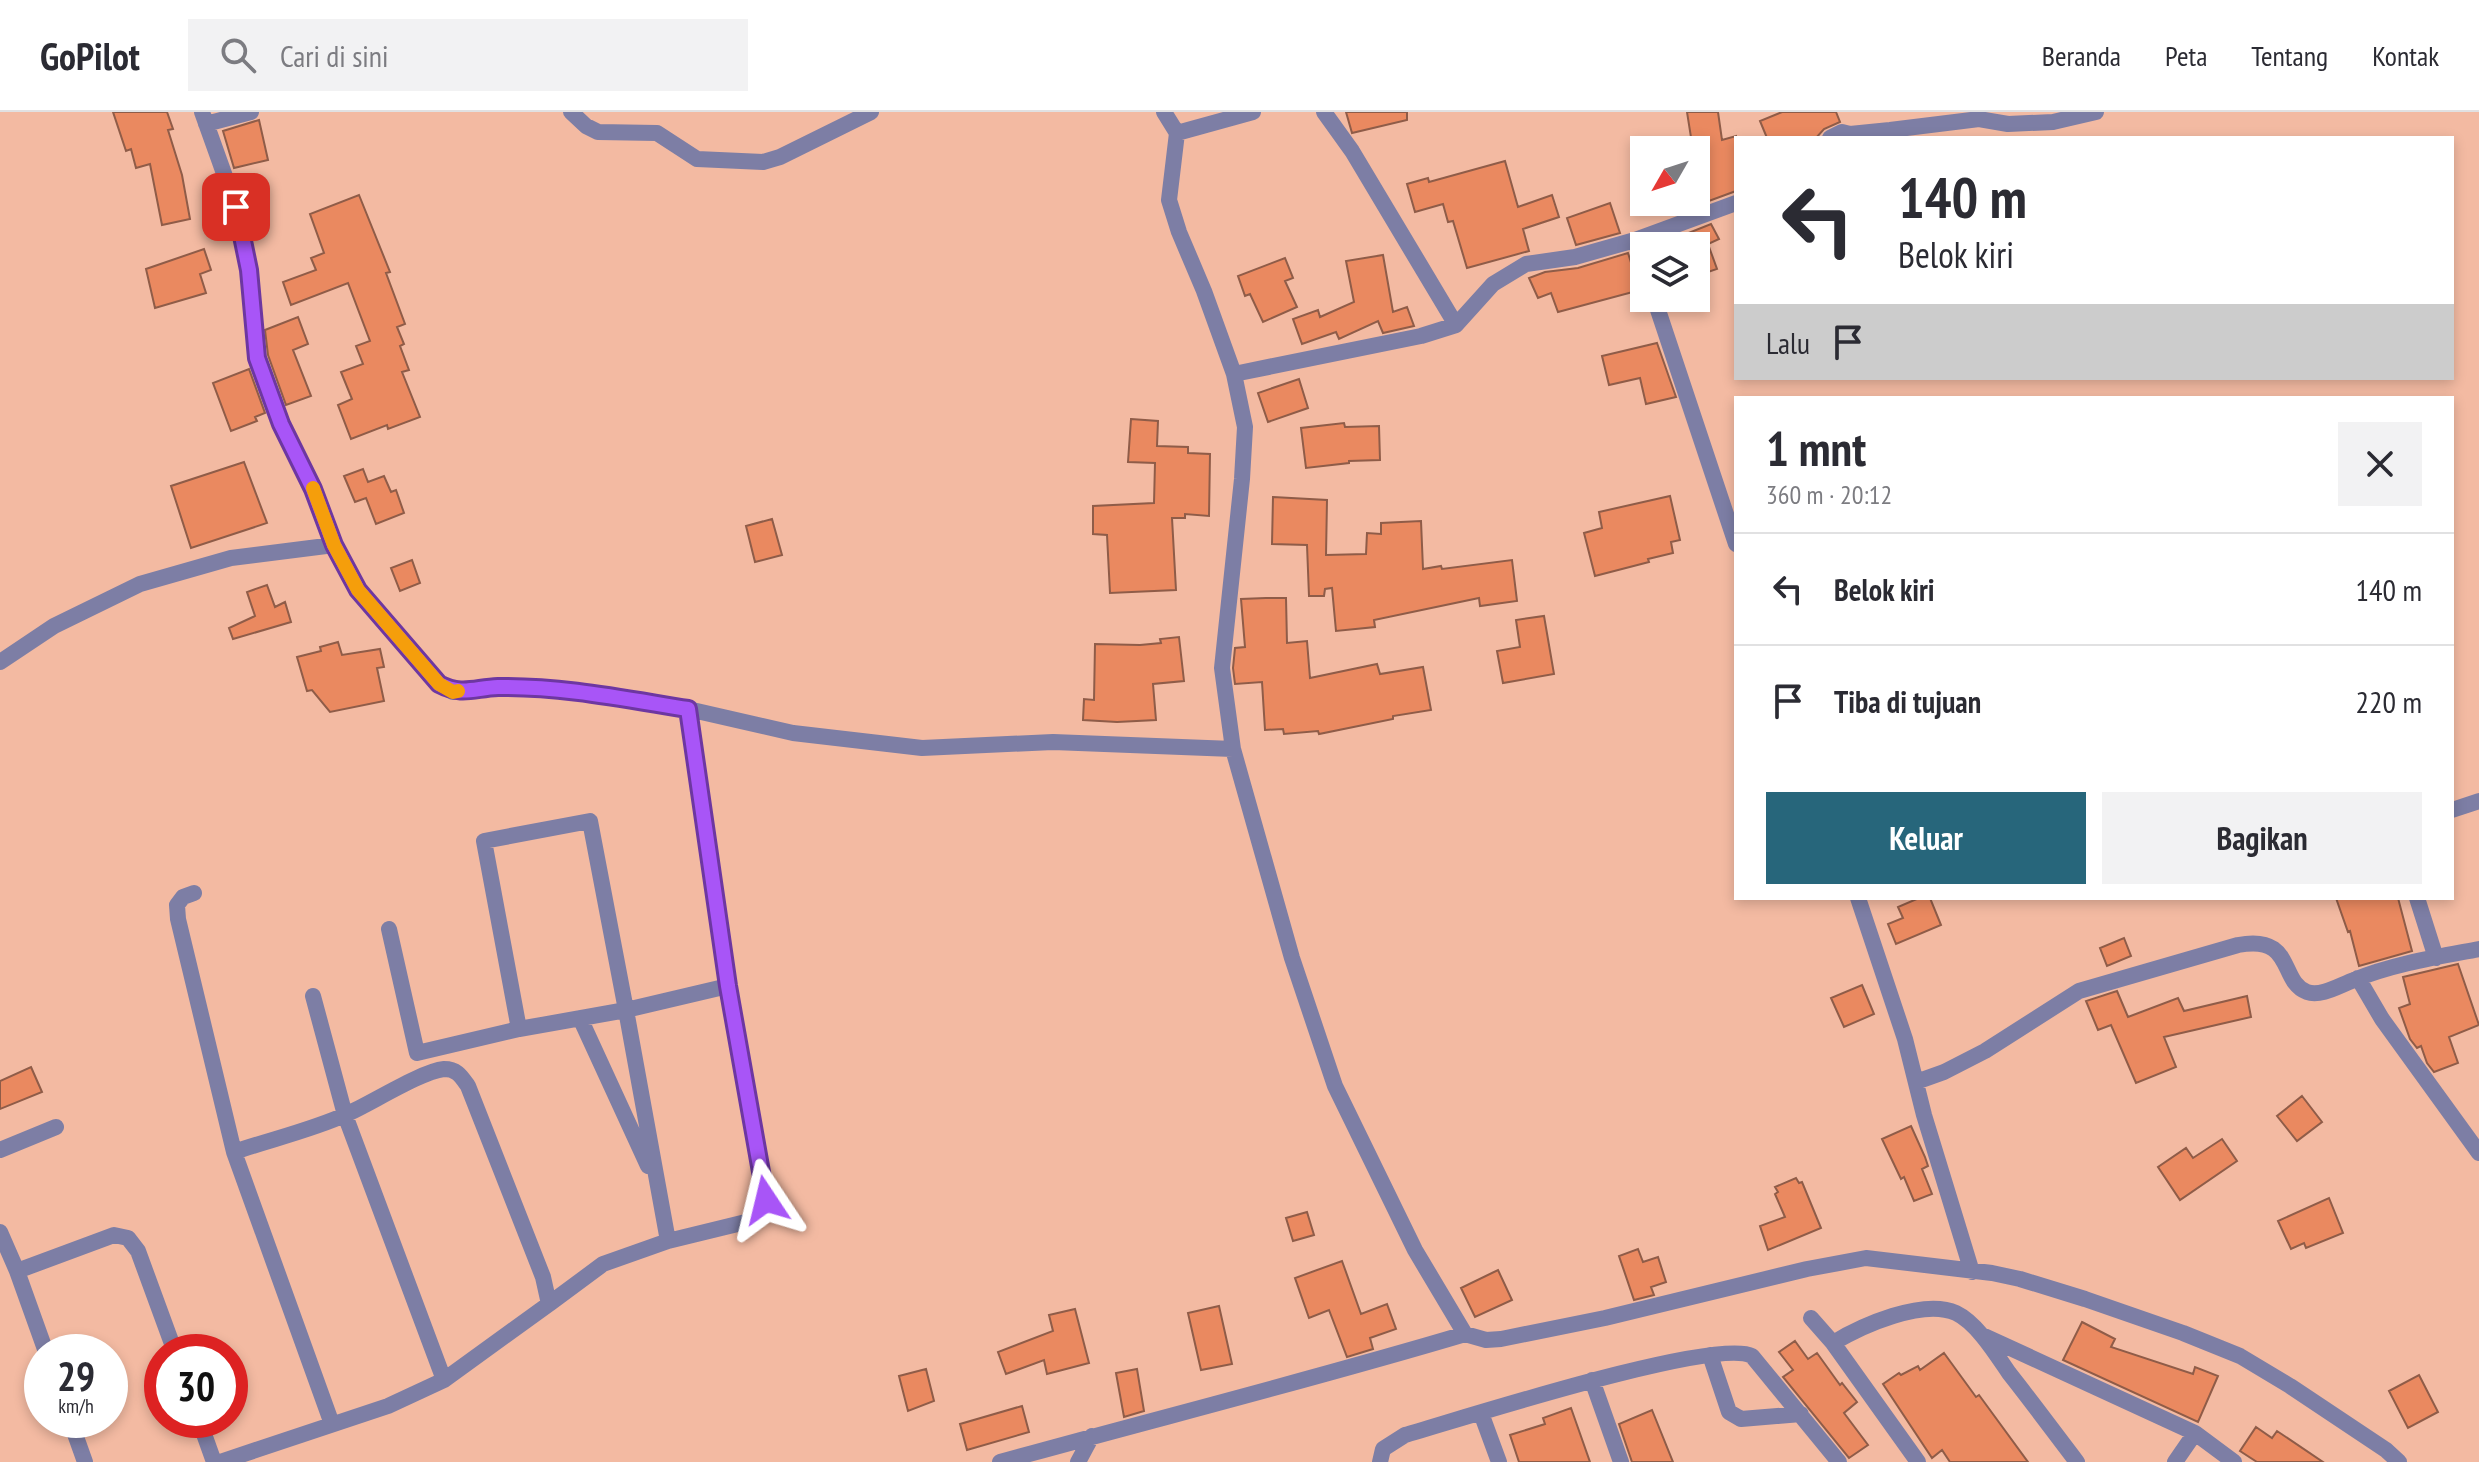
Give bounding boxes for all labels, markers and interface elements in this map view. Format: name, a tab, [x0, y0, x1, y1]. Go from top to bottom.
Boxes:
search box	[188, 19, 748, 91]
text: GoPilot	[40, 31, 140, 80]
icon: search	[216, 33, 260, 77]
text: Cari di sini	[280, 36, 389, 75]
text: Beranda	[2042, 37, 2121, 74]
text: Peta	[2165, 37, 2207, 74]
text: Tentang	[2251, 37, 2328, 74]
text: Kontak	[2372, 37, 2439, 74]
north arrow	[1630, 136, 1710, 216]
map controls	[1630, 136, 1710, 312]
text: 140 m	[1898, 161, 2027, 233]
icon: left	[1766, 168, 1870, 272]
pin	[202, 173, 270, 241]
icon: arrive	[214, 185, 258, 229]
text: Belok kiri	[1898, 231, 2014, 278]
button: layers	[1630, 232, 1710, 312]
icon: arrive	[1826, 320, 1870, 364]
text: Lalu	[1766, 323, 1810, 362]
text: 1 mnt	[1766, 417, 1866, 479]
button: close	[2338, 422, 2422, 506]
text: 360 m · 20:12	[1766, 478, 1892, 511]
icon: left	[1766, 567, 1810, 611]
text: Belok kiri	[1834, 570, 1935, 609]
text: 140 m	[2356, 570, 2422, 609]
icon: arrive	[1766, 679, 1810, 723]
text: Tiba di tujuan	[1834, 682, 1981, 721]
text: 220 m	[2356, 682, 2422, 721]
button: Keluar	[1766, 792, 2086, 884]
button: Bagikan	[2102, 792, 2422, 884]
position arrow	[724, 1158, 808, 1242]
speed limit sign: 30	[144, 1334, 248, 1438]
text: 29	[57, 1350, 95, 1402]
text: km/h	[58, 1393, 94, 1419]

